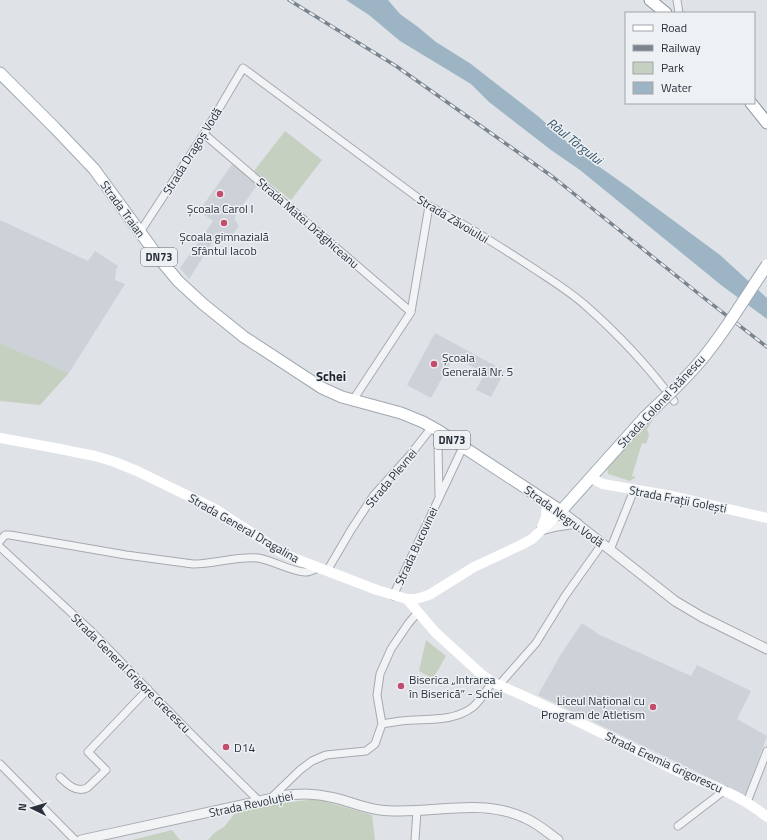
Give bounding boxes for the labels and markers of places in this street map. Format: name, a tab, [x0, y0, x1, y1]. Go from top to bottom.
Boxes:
marker: Școala Carol I	[215, 189, 225, 199]
place label: Școala Carol I	[187, 199, 253, 218]
marker: Şcoala gimnazială Sfântul Iacob	[219, 218, 229, 228]
place label: Şcoala gimnazială Sfântul Iacob	[179, 227, 269, 260]
place label: Școala Generală Nr. 5	[442, 348, 513, 381]
marker: Școala Generală Nr. 5	[429, 359, 439, 369]
place label: Biserica „Intrarea în Biserică” - Schei	[408, 670, 502, 703]
marker: Biserica „Intrarea în Biserică” - Schei	[396, 681, 406, 691]
place label: Liceul Național cu Program de Atletism	[541, 691, 645, 724]
marker: Liceul Național cu Program de Atletism	[648, 702, 658, 712]
place label: D14	[234, 738, 255, 757]
marker: D14	[221, 742, 231, 752]

